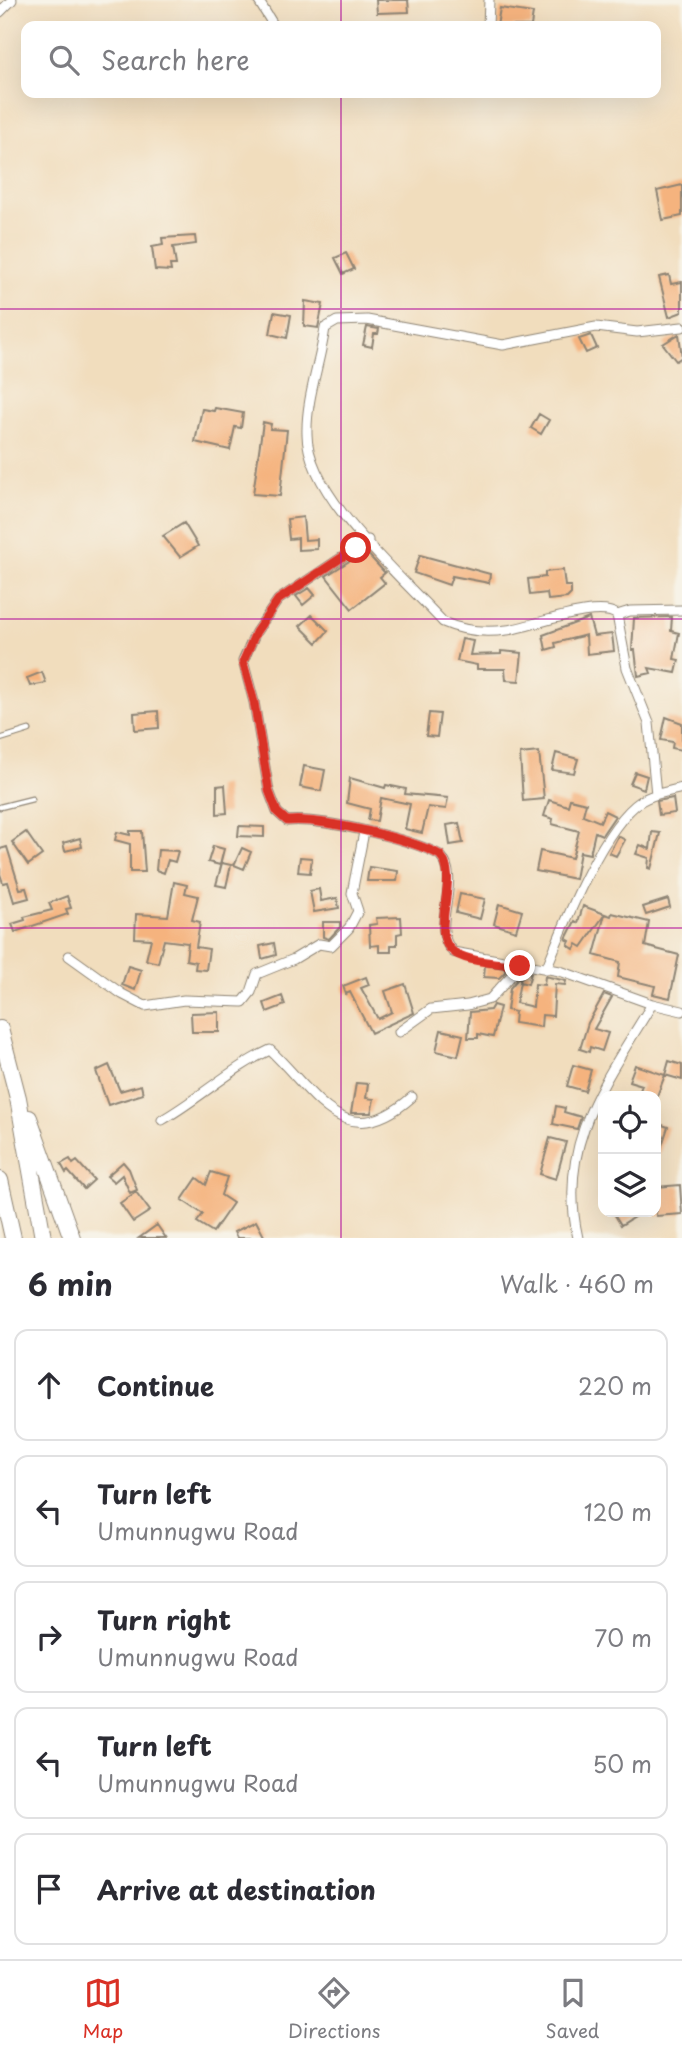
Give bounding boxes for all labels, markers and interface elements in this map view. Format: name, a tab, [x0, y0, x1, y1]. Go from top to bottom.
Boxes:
search box	[21, 21, 661, 98]
text: Search here	[101, 40, 250, 79]
icon: search	[45, 41, 83, 79]
route start	[340, 532, 371, 563]
route end	[504, 950, 535, 981]
map controls	[598, 1091, 661, 1217]
button: locate	[598, 1091, 661, 1154]
button: layers	[598, 1154, 661, 1217]
text: 6 min	[28, 1261, 113, 1306]
text: Walk · 460 m	[500, 1266, 654, 1301]
icon: ahead	[30, 1366, 68, 1404]
text: Continue	[97, 1366, 214, 1405]
text: 220 m	[578, 1368, 652, 1403]
text: Turn left	[97, 1474, 212, 1513]
icon: left	[30, 1492, 68, 1530]
text: 120 m	[584, 1494, 652, 1529]
text: Umunnugwu Road	[97, 1513, 299, 1548]
text: Turn right	[97, 1600, 231, 1639]
icon: right	[30, 1618, 68, 1656]
text: 70 m	[594, 1620, 652, 1655]
text: Umunnugwu Road	[97, 1639, 299, 1674]
text: Turn left	[97, 1726, 212, 1765]
icon: left	[30, 1744, 68, 1782]
text: 50 m	[592, 1746, 652, 1781]
text: Umunnugwu Road	[97, 1765, 299, 1800]
icon: arrive	[30, 1870, 68, 1908]
text: Arrive at destination	[97, 1870, 376, 1909]
tab: Map	[83, 1974, 123, 2044]
tab: Directions	[288, 1974, 381, 2044]
tab: Saved	[546, 1974, 599, 2044]

